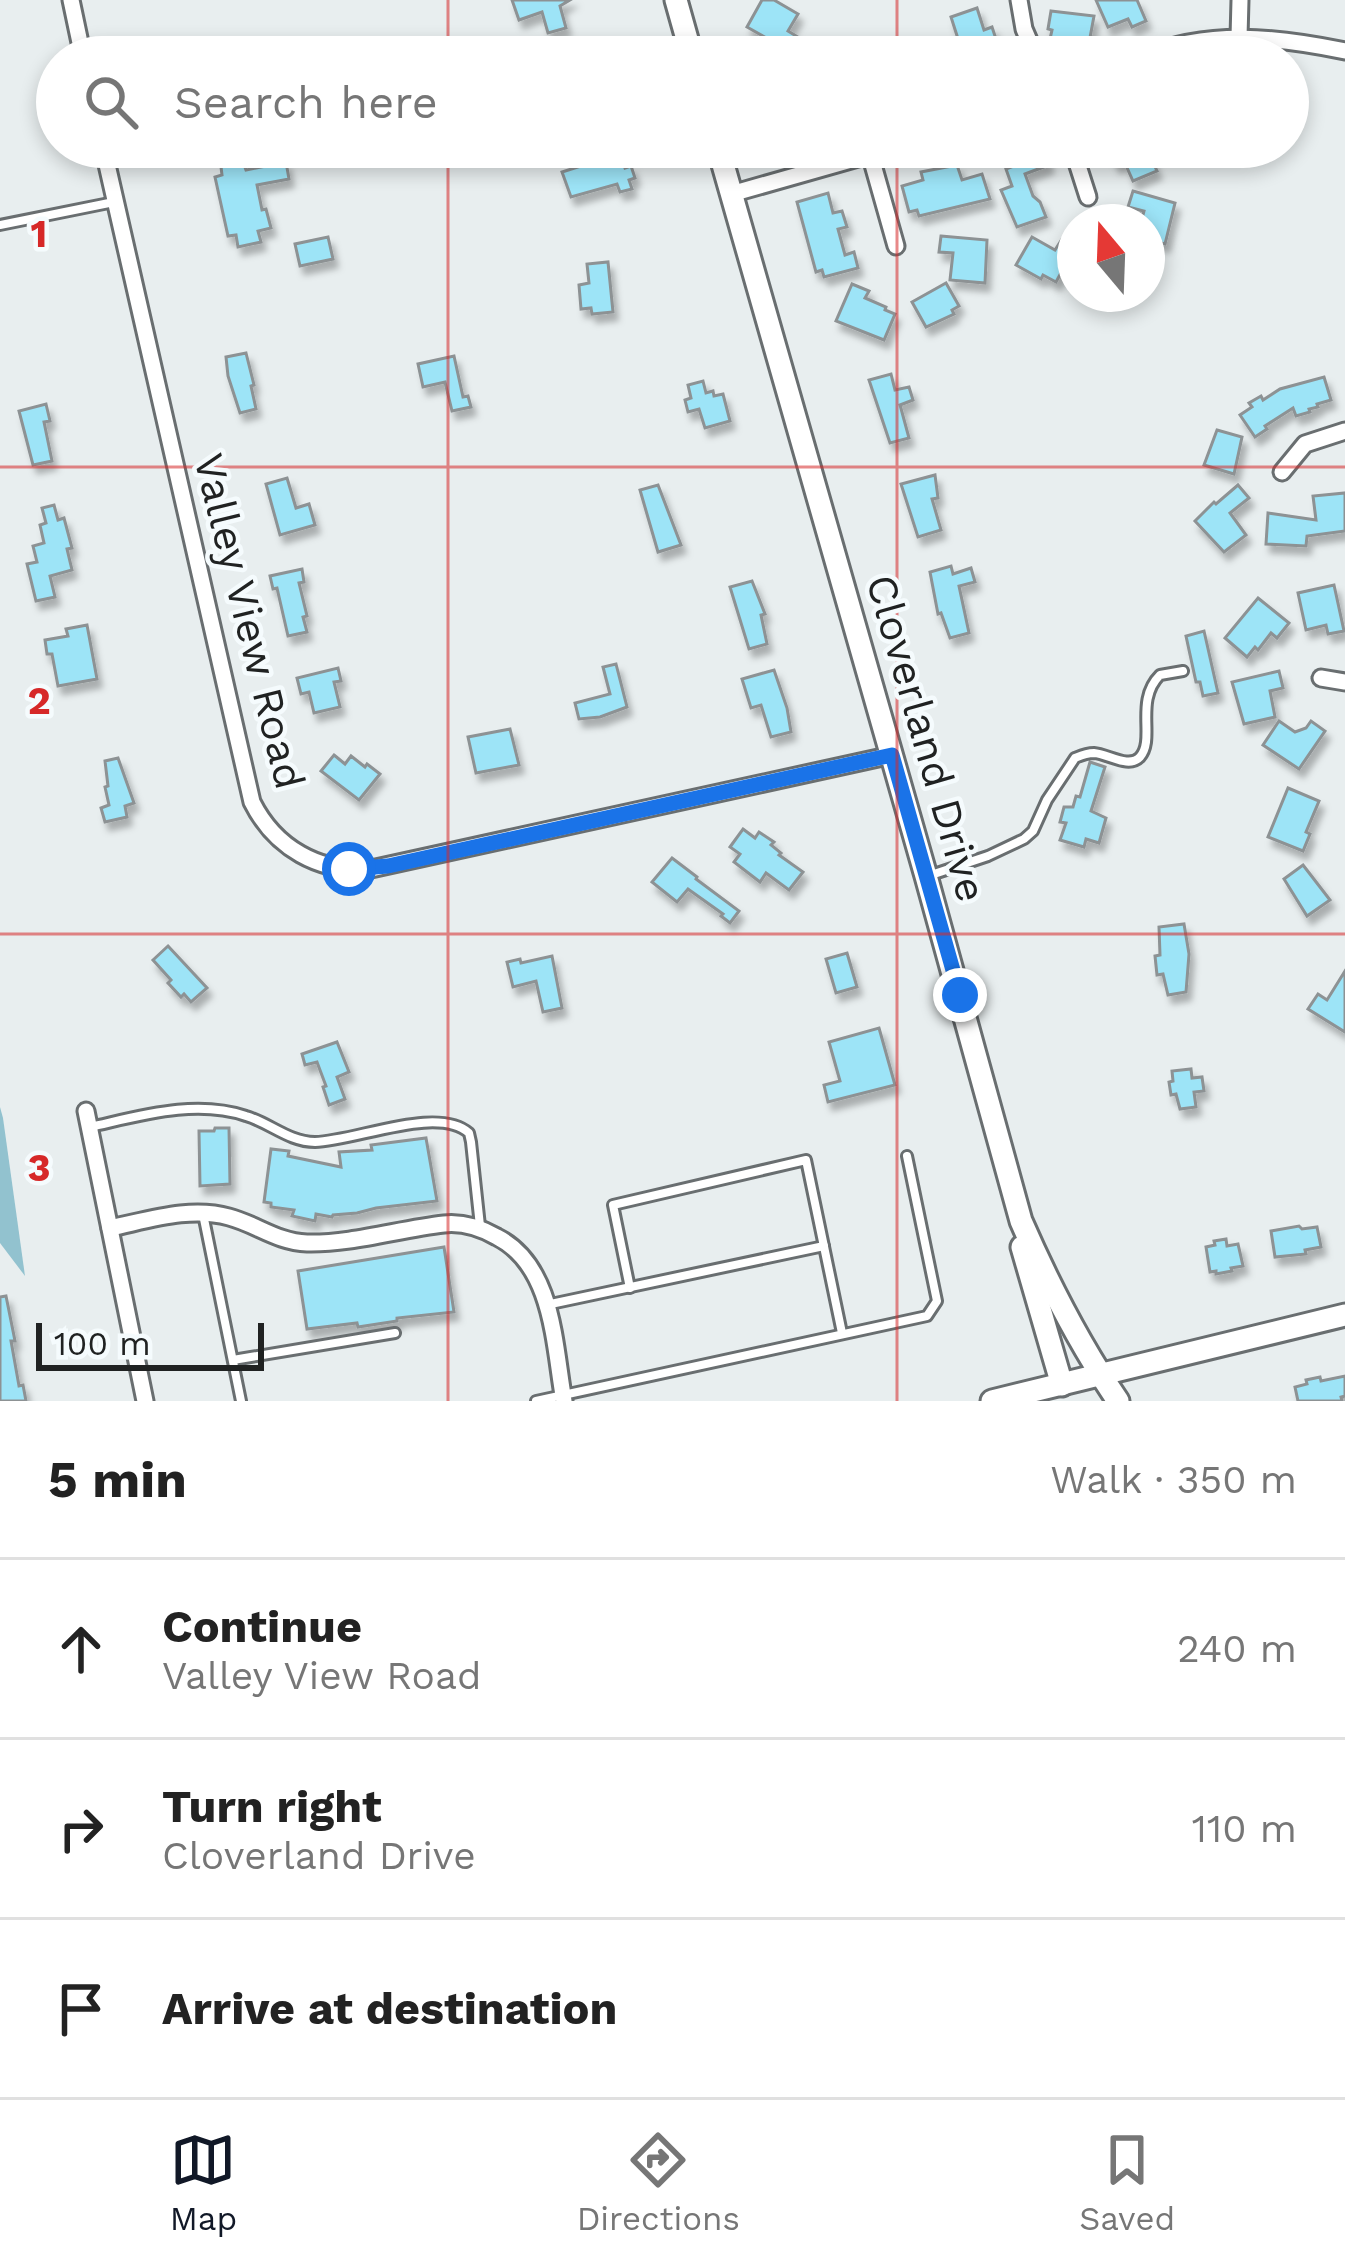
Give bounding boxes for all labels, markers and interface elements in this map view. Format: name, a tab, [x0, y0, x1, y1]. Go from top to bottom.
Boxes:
search box	[36, 36, 1309, 168]
icon: search	[78, 69, 144, 135]
text: Search here	[174, 76, 438, 129]
north arrow	[1057, 204, 1165, 312]
text: 1	[31, 211, 47, 256]
street label: Valley View Road	[184, 448, 315, 794]
street label: Cloverland Drive	[856, 569, 997, 907]
text: 2	[27, 678, 51, 723]
route start	[322, 842, 376, 896]
route end	[933, 968, 987, 1022]
text: 3	[27, 1145, 51, 1190]
scale bar	[36, 1317, 264, 1370]
text: 100 m	[54, 1324, 151, 1363]
text: 5 min	[48, 1450, 187, 1509]
text: Walk · 350 m	[1050, 1457, 1297, 1502]
text: Continue	[162, 1600, 362, 1653]
icon: ahead	[48, 1616, 114, 1682]
text: 240 m	[1177, 1626, 1297, 1671]
text: Valley View Road	[162, 1653, 482, 1698]
text: Turn right	[162, 1780, 382, 1833]
icon: right	[48, 1796, 114, 1862]
text: 110 m	[1192, 1806, 1297, 1851]
text: Cloverland Drive	[162, 1833, 476, 1878]
icon: arrive	[48, 1976, 114, 2042]
text: Arrive at destination	[162, 1982, 617, 2035]
tab: Map	[170, 2127, 237, 2238]
tab: Directions	[577, 2127, 740, 2238]
tab: Saved	[1079, 2127, 1175, 2238]

